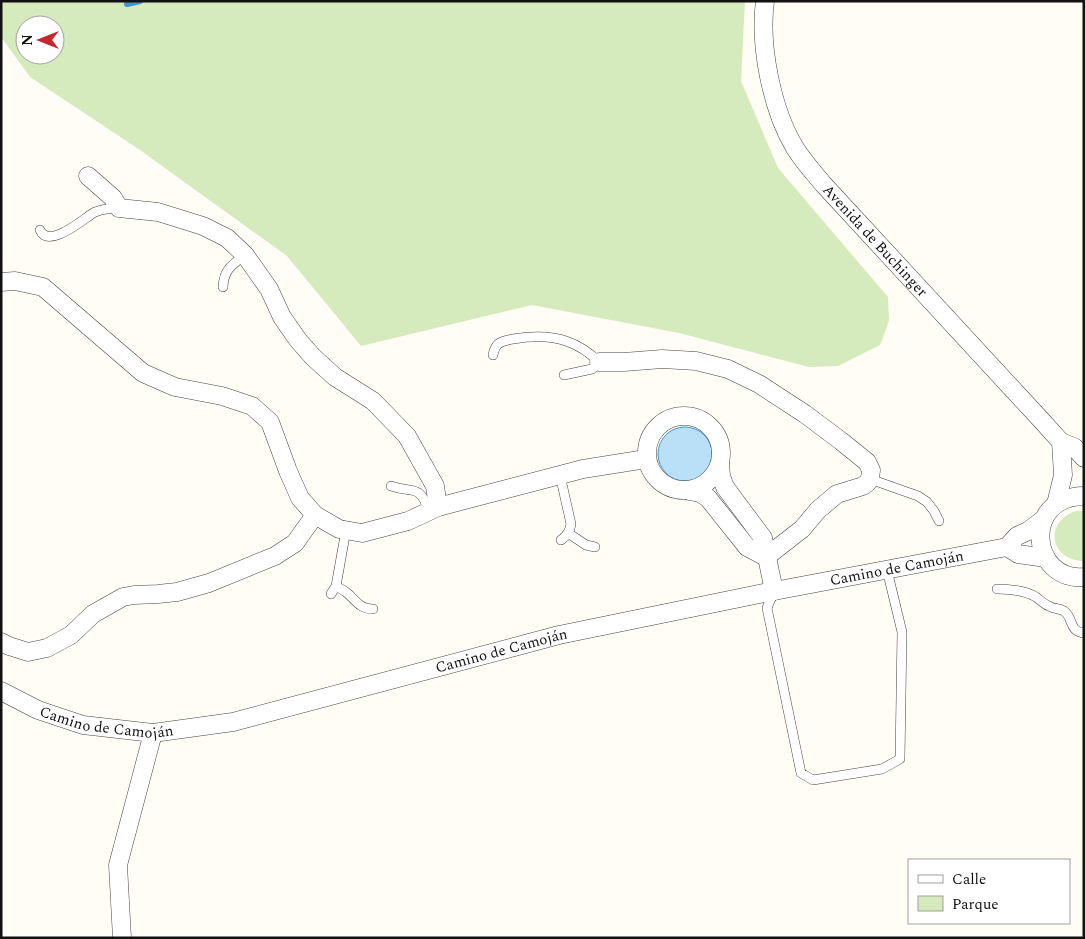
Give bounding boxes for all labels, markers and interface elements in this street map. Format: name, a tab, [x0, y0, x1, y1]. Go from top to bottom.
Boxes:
north arrow	[15, 15, 65, 65]
text: N	[17, 34, 38, 46]
street label: Avenida de Buchinger	[817, 179, 933, 302]
street label: Camino de Camoján	[828, 544, 966, 592]
street label: Camino de Camoján	[433, 622, 570, 679]
street label: Camino de Camoján	[37, 700, 175, 744]
legend	[908, 859, 1070, 924]
text: Calle	[952, 868, 986, 891]
text: Parque	[952, 893, 999, 916]

